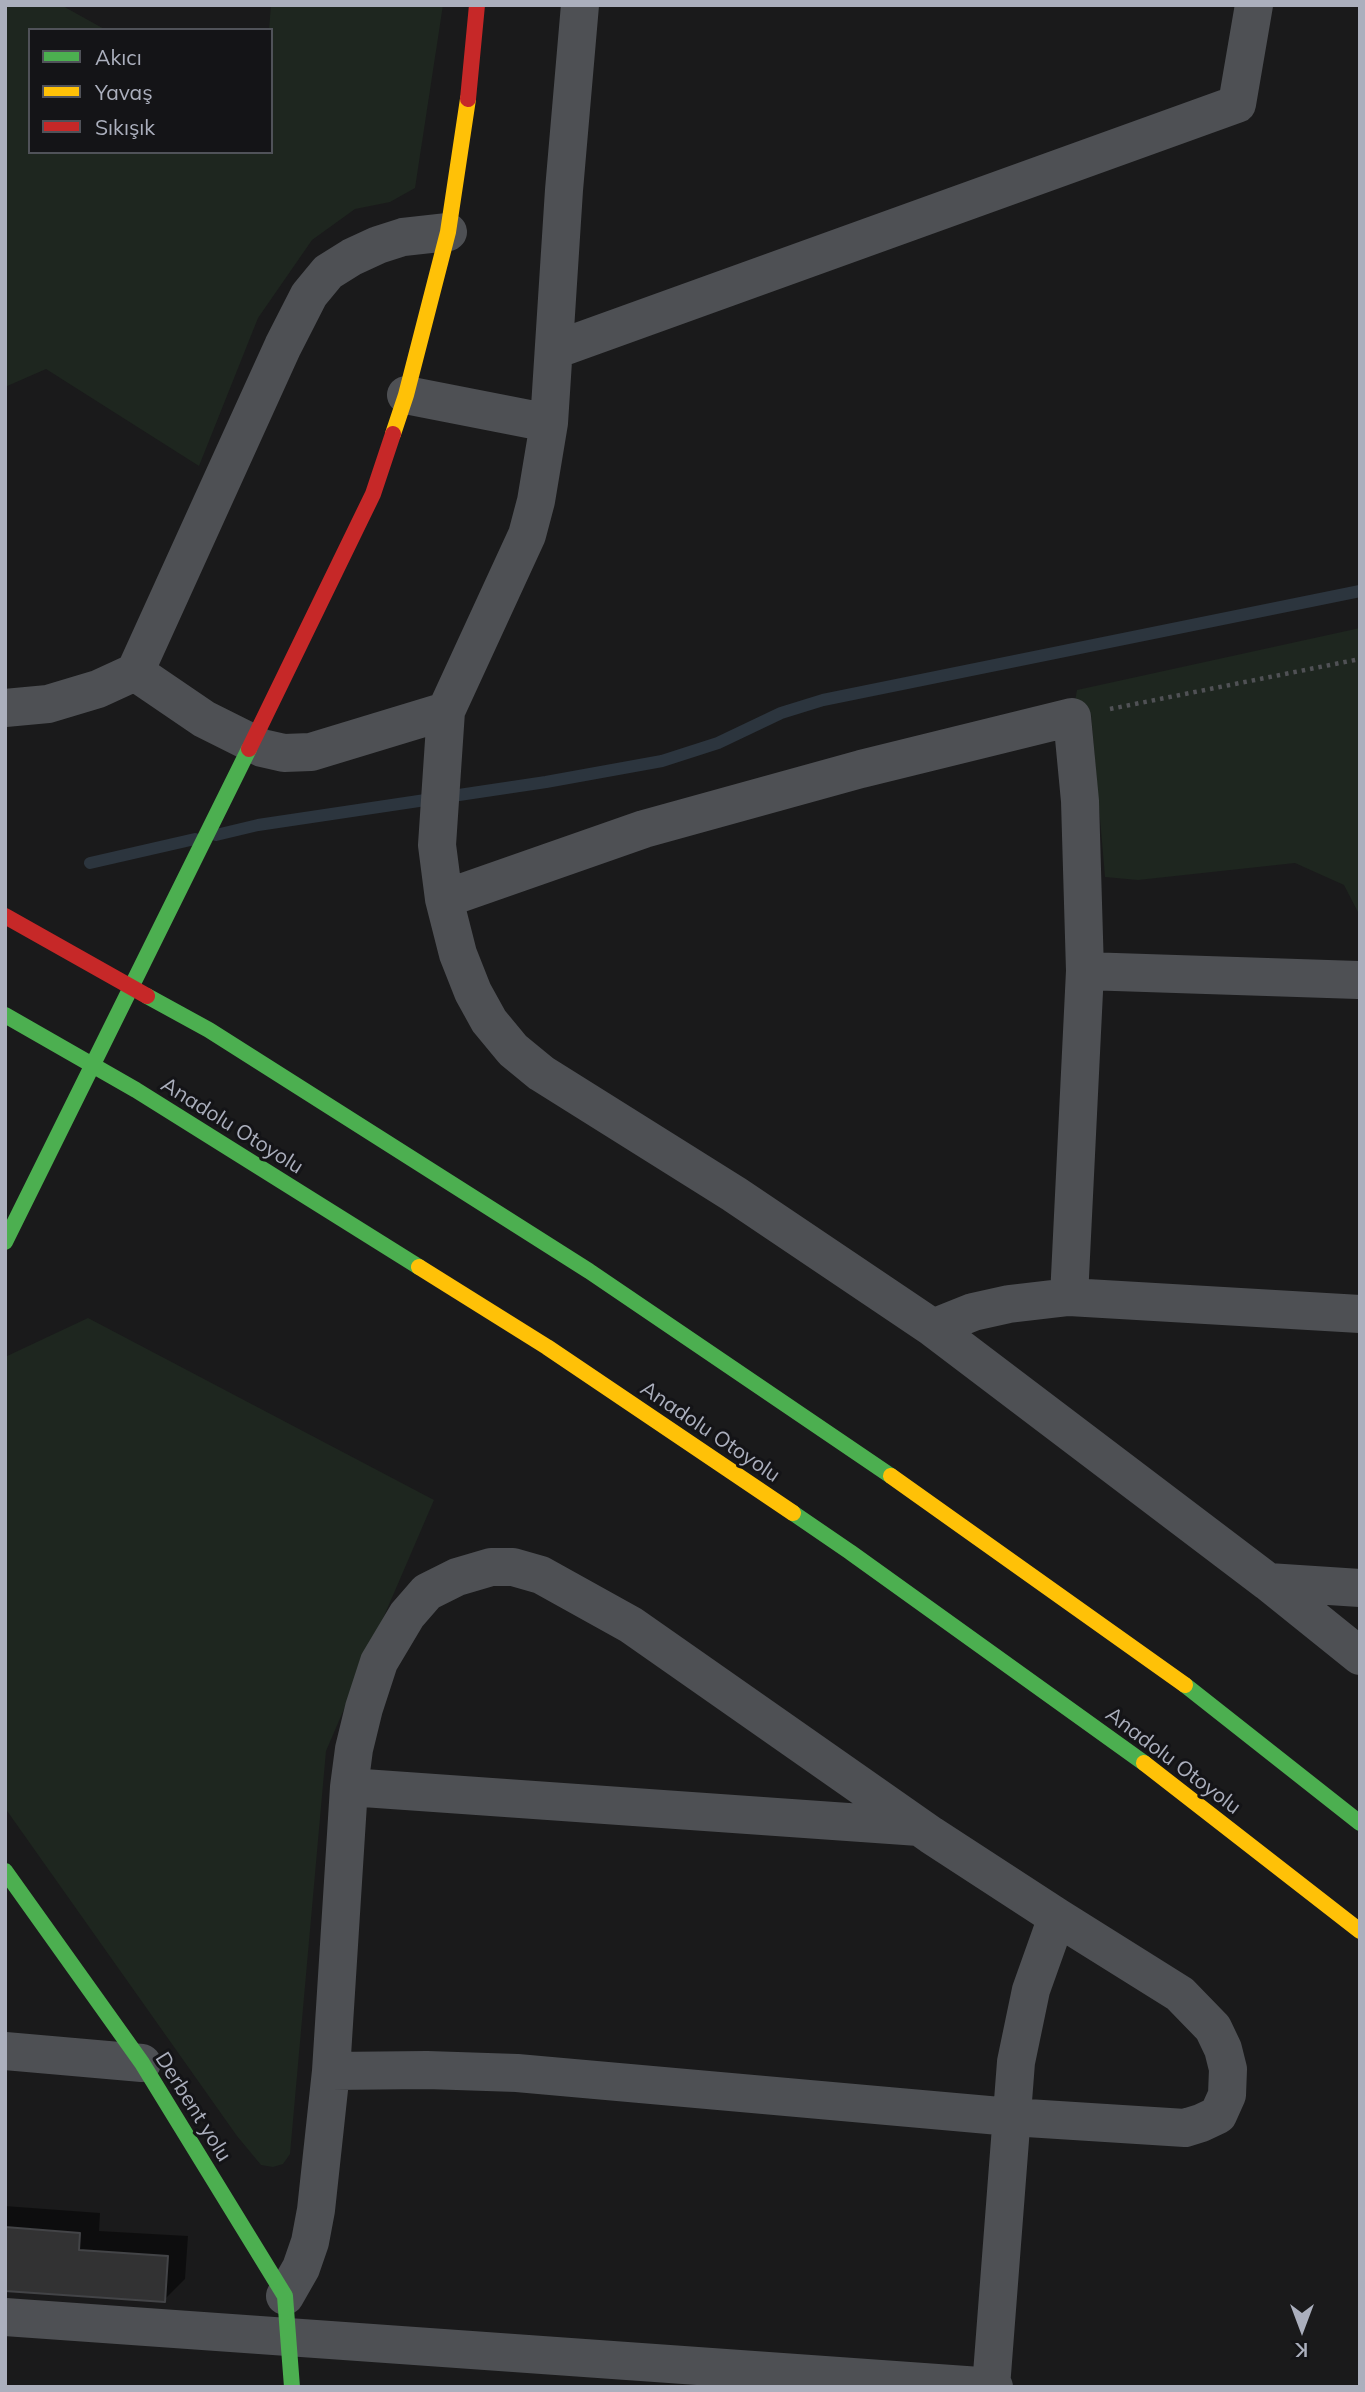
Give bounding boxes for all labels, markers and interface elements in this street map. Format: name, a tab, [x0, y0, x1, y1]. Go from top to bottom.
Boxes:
legend	[28, 28, 273, 154]
text: Akıcı	[95, 44, 142, 70]
text: Yavaş	[95, 79, 153, 105]
text: Sıkışık	[95, 114, 155, 140]
street label: Anadolu Otoyolu	[156, 1072, 308, 1180]
street label: Anadolu Otoyolu	[635, 1376, 785, 1488]
street label: Anadolu Otoyolu	[1100, 1702, 1246, 1820]
street label: Derbent yolu	[149, 2048, 237, 2166]
north arrow	[1267, 2294, 1337, 2364]
text: K	[1296, 2338, 1308, 2362]

